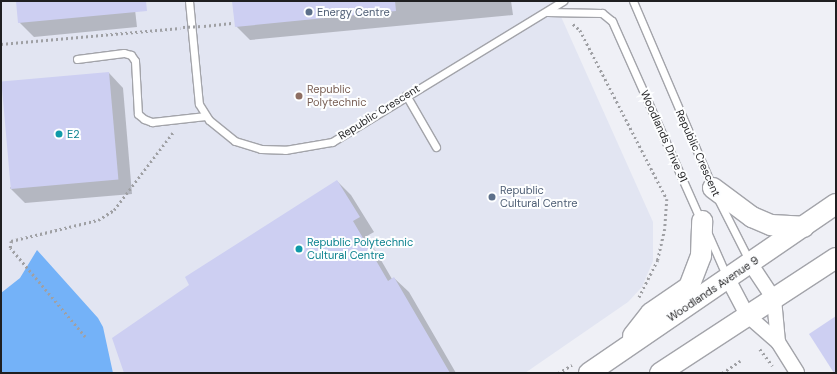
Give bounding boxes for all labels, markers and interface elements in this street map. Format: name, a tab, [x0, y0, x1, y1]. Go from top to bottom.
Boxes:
place label: Energy Centre	[317, 5, 390, 19]
marker: Energy Centre	[304, 7, 314, 17]
street label: Republic Crescent	[336, 82, 422, 142]
place label: Republic Polytechnic	[307, 83, 366, 109]
street label: Woodlands Drive 91	[638, 88, 690, 184]
marker: Republic Polytechnic	[294, 91, 304, 101]
street label: Republic Crescent	[673, 108, 723, 198]
place label: E2	[67, 127, 80, 141]
marker: E2	[54, 129, 64, 139]
place label: Republic Cultural Centre	[500, 184, 578, 210]
marker: Republic Cultural Centre	[487, 192, 497, 202]
place label: Republic Polytechnic Cultural Centre	[307, 236, 413, 262]
marker: Republic Polytechnic Cultural Centre	[294, 244, 304, 254]
street label: Woodlands Avenue 9	[665, 254, 761, 324]

